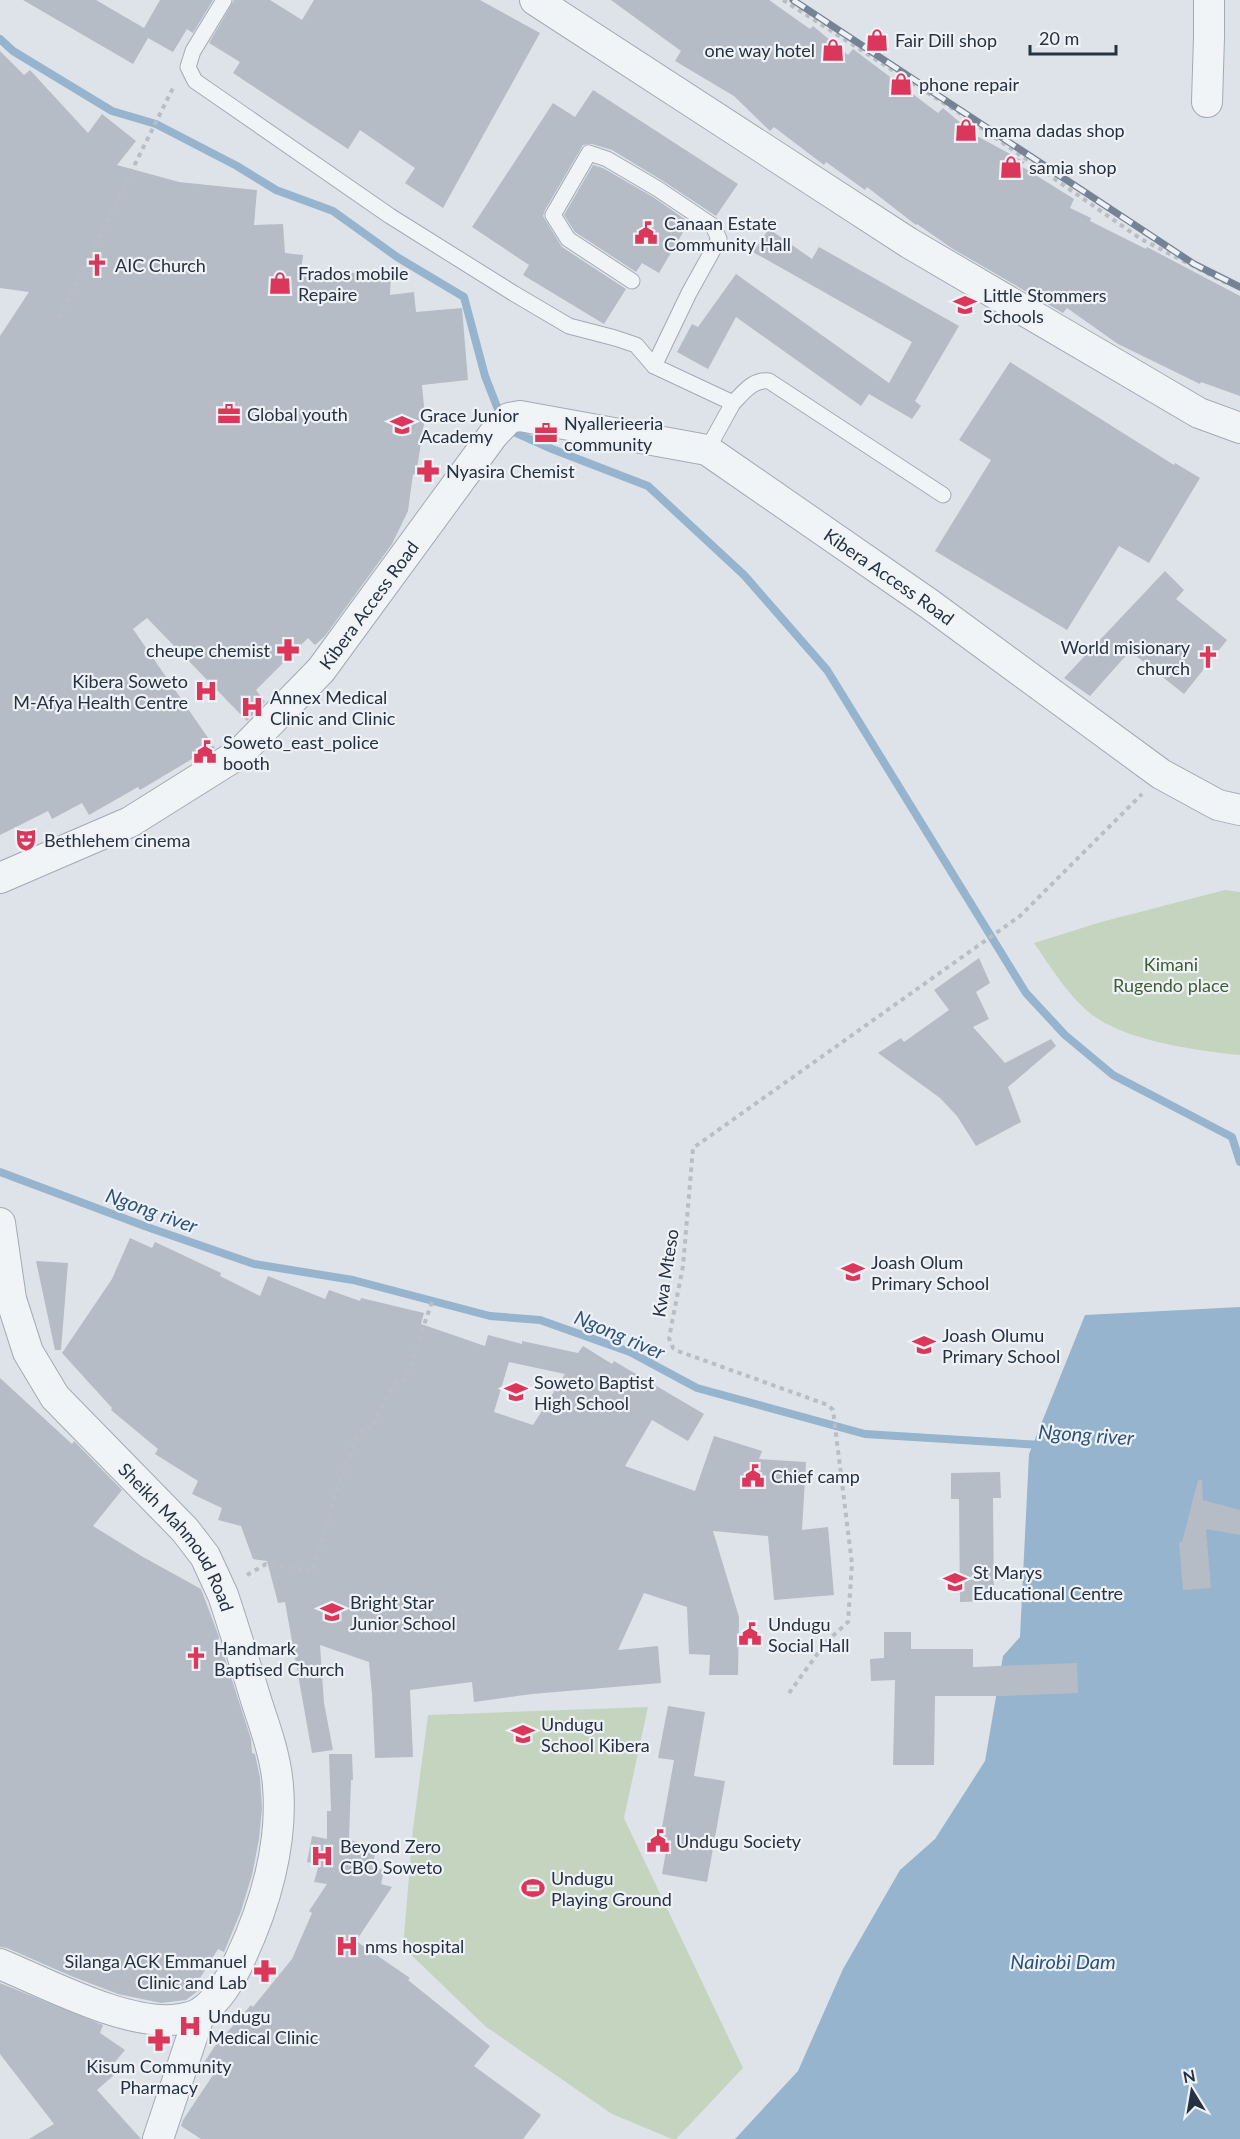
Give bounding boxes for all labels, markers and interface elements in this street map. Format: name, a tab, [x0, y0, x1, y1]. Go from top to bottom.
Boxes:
scale bar	[1030, 18, 1116, 56]
shop icon: Fair Dill shop	[864, 27, 890, 53]
text: 20 m	[1039, 27, 1079, 49]
place label: Fair Dill shop	[895, 29, 997, 51]
shop icon: one way hotel	[820, 37, 846, 63]
place label: one way hotel	[705, 39, 815, 61]
shop icon: phone repair	[888, 71, 914, 97]
place label: phone repair	[919, 73, 1020, 95]
shop icon: mama dadas shop	[953, 117, 979, 143]
place label: mama dadas shop	[984, 119, 1125, 141]
shop icon: samia shop	[998, 154, 1024, 180]
place label: samia shop	[1029, 156, 1117, 178]
place label: Canaan Estate Community Hall	[664, 212, 791, 255]
public building icon: Canaan Estate Community Hall	[633, 220, 659, 246]
church icon: AIC Church	[84, 252, 110, 278]
place label: AIC Church	[115, 254, 206, 276]
place label: Frados mobile Repaire	[298, 262, 409, 305]
shop icon: Frados mobile Repaire	[267, 270, 293, 296]
place label: Little Stommers Schools	[983, 284, 1107, 327]
school or university icon: Little Stommers Schools	[952, 292, 978, 318]
office icon: Global youth	[216, 401, 242, 427]
place label: Global youth	[247, 403, 348, 425]
place label: Grace Junior Academy	[420, 404, 519, 447]
school or university icon: Grace Junior Academy	[389, 412, 415, 438]
place label: Nyallerieeria community	[564, 412, 663, 455]
office icon: Nyallerieeria community	[533, 420, 559, 446]
pharmacy icon: Nyasira Chemist	[415, 458, 441, 484]
place label: Nyasira Chemist	[446, 460, 575, 482]
street label: Kibera Access Road	[820, 523, 959, 630]
street label: Kibera Access Road	[314, 536, 423, 673]
place label: World misionary church	[1060, 636, 1191, 679]
pharmacy icon: cheupe chemist	[275, 637, 301, 663]
place label: cheupe chemist	[146, 639, 271, 661]
church icon: World misionary church	[1195, 644, 1221, 670]
place label: Kibera Soweto M-Afya Health Centre	[13, 670, 188, 713]
hospital icon: Kibera Soweto M-Afya Health Centre	[193, 678, 219, 704]
place label: Annex Medical Clinic and Clinic	[270, 686, 396, 729]
hospital icon: Annex Medical Clinic and Clinic	[239, 694, 265, 720]
place label: Soweto_east_police booth	[223, 731, 379, 774]
public building icon: Soweto_east_police booth	[192, 739, 218, 765]
theatre icon: Bethlehem cinema	[13, 827, 39, 853]
place label: Bethlehem cinema	[44, 829, 190, 851]
park label: Kimani Rugendo place	[1113, 953, 1229, 996]
water label: Ngong river	[103, 1182, 202, 1238]
street label: Kwa Mteso	[647, 1227, 683, 1319]
place label: Joash Olum Primary School	[871, 1251, 989, 1294]
school or university icon: Joash Olum Primary School	[840, 1259, 866, 1285]
water label: Ngong river	[571, 1304, 670, 1364]
place label: Joash Olumu Primary School	[942, 1324, 1060, 1367]
school or university icon: Joash Olumu Primary School	[911, 1332, 937, 1358]
place label: Soweto Baptist High School	[534, 1371, 655, 1414]
school or university icon: Soweto Baptist High School	[503, 1379, 529, 1405]
water label: Ngong river	[1037, 1419, 1136, 1449]
street label: Sheikh Mahmoud Road	[114, 1458, 239, 1614]
public building icon: Chief camp	[740, 1463, 766, 1489]
place label: Chief camp	[771, 1465, 860, 1487]
place label: St Marys Educational Centre	[973, 1561, 1123, 1604]
school or university icon: St Marys Educational Centre	[942, 1569, 968, 1595]
place label: Bright Star Junior School	[350, 1591, 456, 1634]
school or university icon: Bright Star Junior School	[319, 1599, 345, 1625]
place label: Undugu Social Hall	[768, 1613, 850, 1656]
public building icon: Undugu Social Hall	[737, 1621, 763, 1647]
place label: Handmark Baptised Church	[214, 1637, 344, 1680]
church icon: Handmark Baptised Church	[183, 1645, 209, 1671]
place label: Undugu School Kibera	[541, 1713, 650, 1756]
school or university icon: Undugu School Kibera	[510, 1721, 536, 1747]
public building icon: Undugu Society	[645, 1828, 671, 1854]
place label: Undugu Society	[676, 1830, 802, 1852]
place label: Beyond Zero CBO Soweto	[340, 1835, 443, 1878]
hospital icon: Beyond Zero CBO Soweto	[309, 1843, 335, 1869]
place label: Undugu Playing Ground	[551, 1867, 672, 1910]
sports icon: Undugu Playing Ground	[520, 1875, 546, 1901]
hospital icon: nms hospital	[334, 1933, 360, 1959]
place label: nms hospital	[365, 1935, 464, 1957]
water label: Nairobi Dam	[1010, 1949, 1116, 1973]
place label: Silanga ACK Emmanuel Clinic and Lab	[65, 1950, 247, 1993]
pharmacy icon: Silanga ACK Emmanuel Clinic and Lab	[252, 1958, 278, 1984]
place label: Undugu Medical Clinic	[208, 2005, 319, 2048]
hospital icon: Undugu Medical Clinic	[177, 2013, 203, 2039]
pharmacy icon: Kisum Community Pharmacy	[146, 2027, 172, 2053]
place label: Kisum Community Pharmacy	[86, 2055, 232, 2098]
north arrow	[1162, 2061, 1222, 2121]
text: N	[1181, 2065, 1197, 2086]

